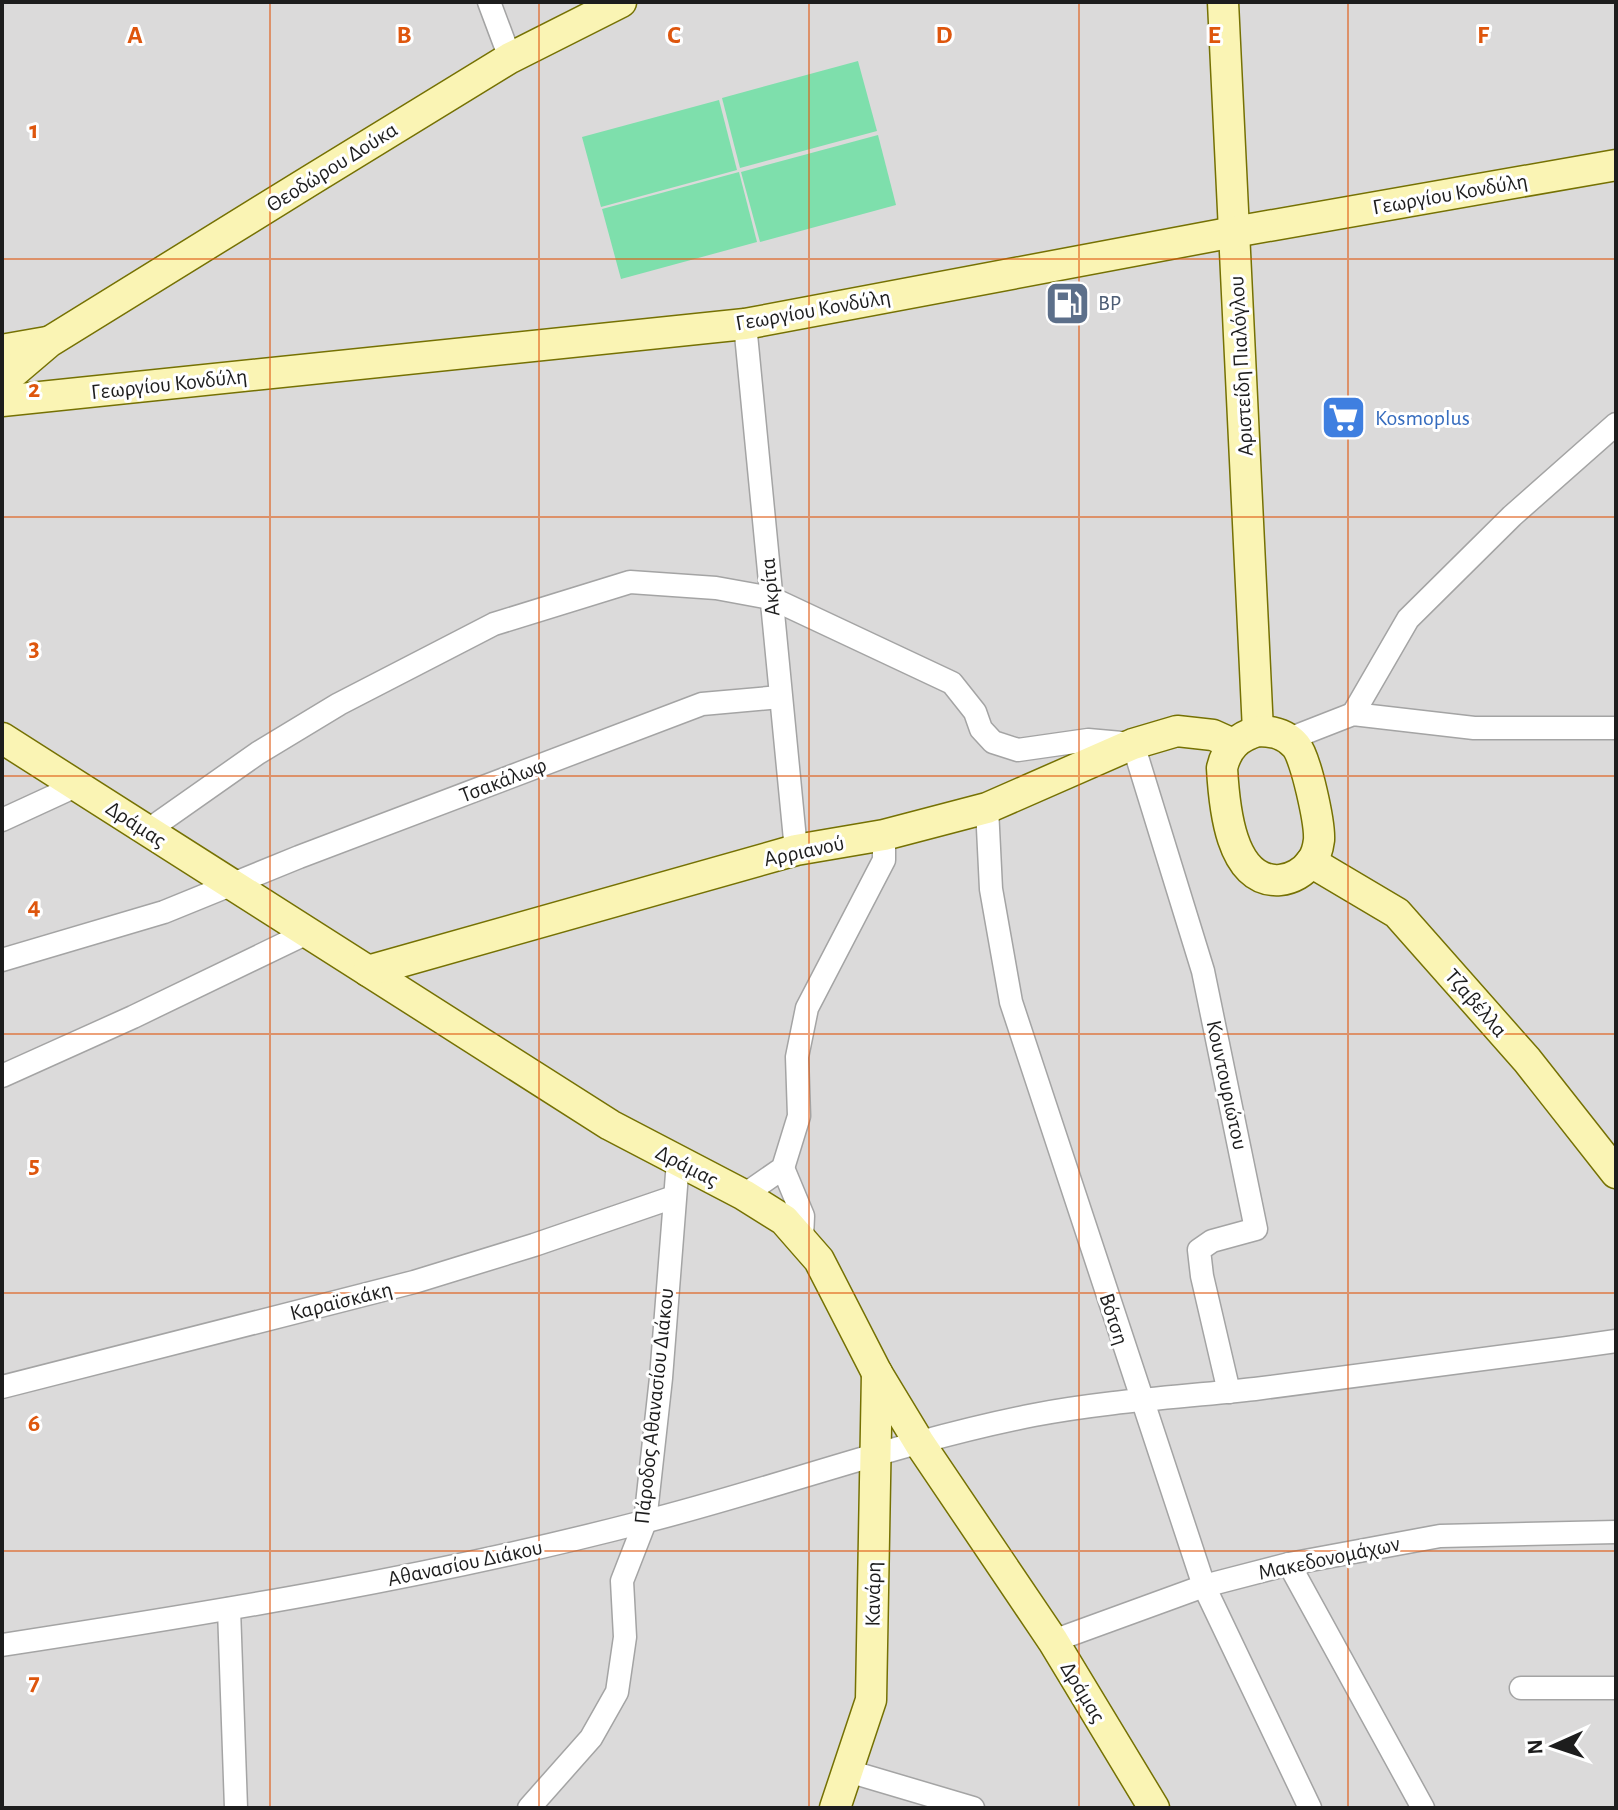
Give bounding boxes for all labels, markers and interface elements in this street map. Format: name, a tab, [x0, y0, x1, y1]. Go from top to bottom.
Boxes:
text: A	[127, 22, 143, 48]
text: B	[396, 22, 412, 48]
text: C	[667, 22, 681, 48]
text: D	[935, 22, 953, 48]
text: E	[1207, 22, 1221, 48]
text: F	[1477, 22, 1490, 48]
text: 1	[29, 117, 39, 143]
street label: Θεοδώρου Δούκα	[263, 118, 401, 216]
street label: Γεωργίου Κονδύλη	[1371, 170, 1529, 218]
street label: Αριστείδη Πιαλόγλου	[1225, 275, 1257, 457]
fuel station icon: BP	[1043, 279, 1091, 327]
street label: Γεωργίου Κονδύλη	[734, 286, 892, 334]
place label: BP	[1098, 292, 1121, 314]
street label: Γεωργίου Κονδύλη	[90, 365, 248, 403]
text: 2	[28, 376, 40, 402]
supermarket icon: Kosmoplus	[1320, 394, 1368, 442]
place label: Kosmoplus	[1375, 407, 1470, 429]
street label: Ακρίτα	[756, 557, 784, 617]
text: 3	[28, 635, 40, 661]
street label: Τσακάλωφ	[456, 753, 550, 807]
street label: Δράμας	[102, 797, 170, 851]
street label: Αρριανού	[762, 832, 846, 870]
text: 4	[27, 893, 41, 919]
street label: Τζαβέλλα	[1441, 965, 1511, 1041]
street label: Κουντουριώτου	[1203, 1018, 1251, 1152]
street label: Δράμας	[652, 1141, 722, 1191]
text: 5	[28, 1152, 40, 1178]
street label: Καραϊσκάκη	[288, 1278, 394, 1324]
street label: Πάροδος Αθανασίου Διάκου	[631, 1287, 677, 1525]
street label: Βότση	[1095, 1290, 1133, 1348]
text: 6	[28, 1410, 40, 1436]
street label: Μακεδονομάχων	[1256, 1532, 1402, 1584]
street label: Αθανασίου Διάκου	[385, 1536, 545, 1590]
street label: Κανάρη	[861, 1561, 885, 1627]
street label: Δράμας	[1056, 1658, 1110, 1726]
text: 7	[28, 1669, 40, 1695]
north arrow	[1514, 1706, 1594, 1786]
text: N	[1524, 1739, 1546, 1755]

